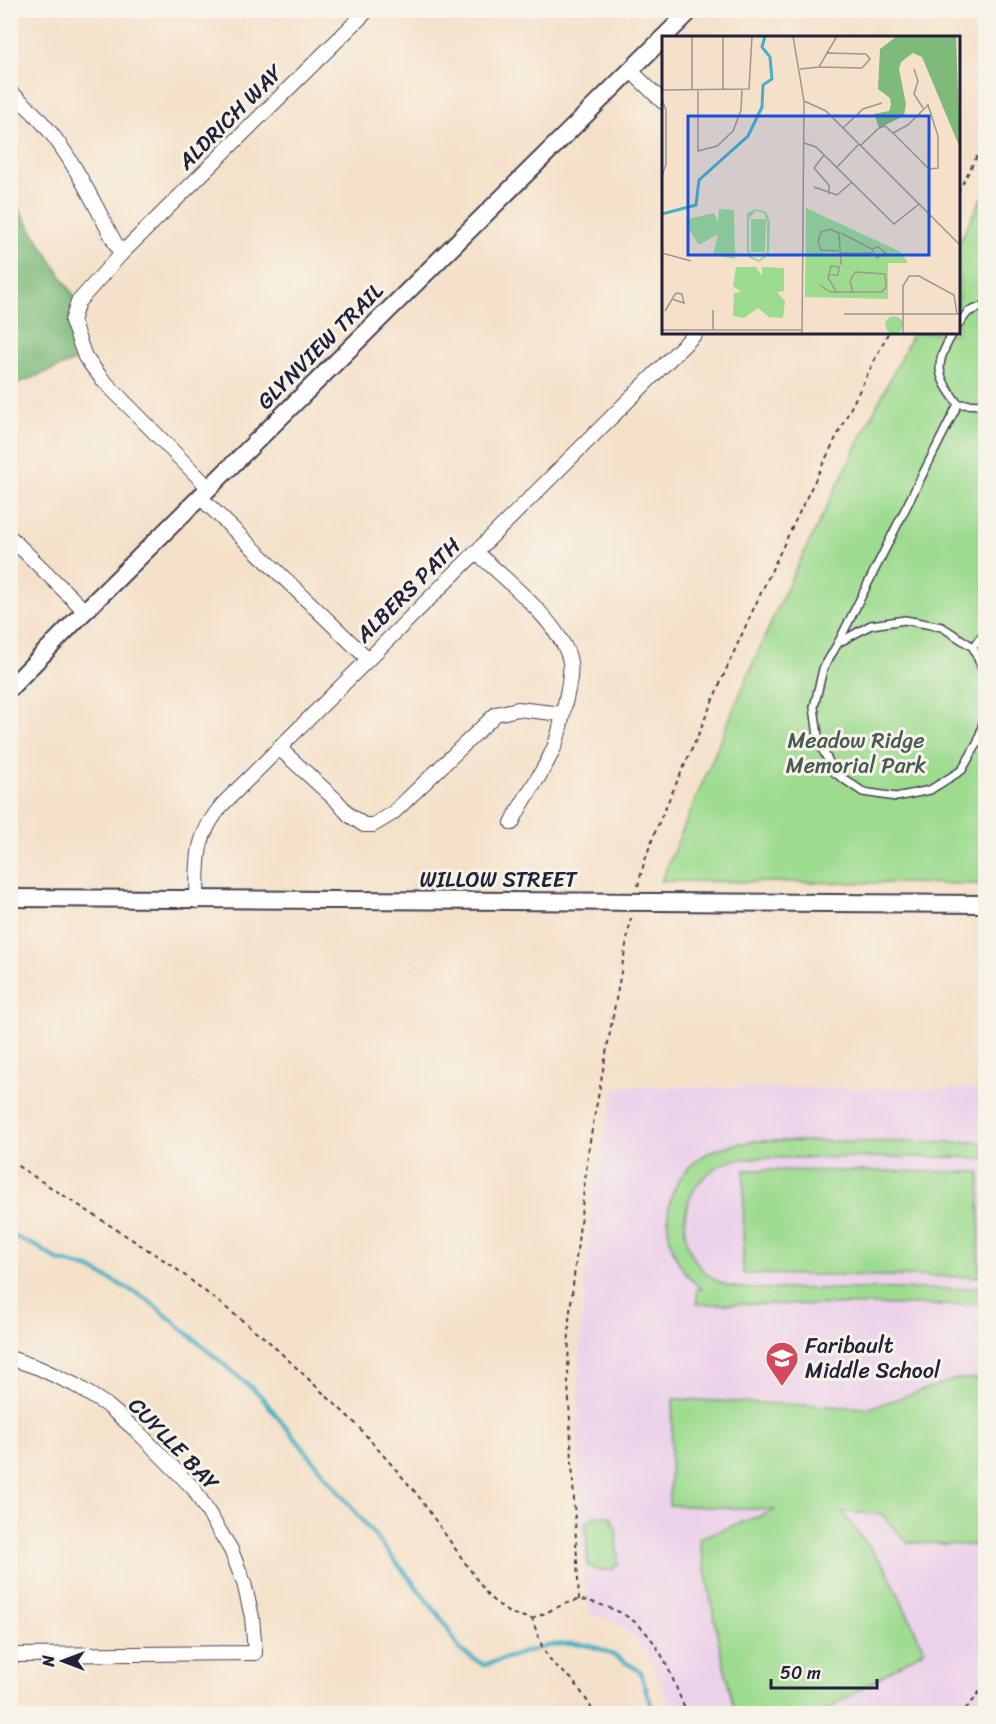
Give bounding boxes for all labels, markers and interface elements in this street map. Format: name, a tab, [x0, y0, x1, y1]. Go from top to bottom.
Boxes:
inset map	[662, 36, 960, 334]
street label: ALDRICH WAY	[167, 54, 293, 180]
street label: GLYNVIEW TRAIL	[247, 272, 394, 419]
street label: ALBERS PATH	[345, 527, 471, 653]
park label: Meadow Ridge Memorial Park	[786, 721, 927, 785]
street label: WILLOW STREET	[419, 860, 578, 899]
place label: Faribault Middle School	[805, 1326, 941, 1390]
school or university icon: Faribault Middle School	[764, 1340, 800, 1387]
street label: CUYLLE BAY	[119, 1388, 230, 1501]
north arrow	[33, 1631, 93, 1691]
scale bar	[771, 1652, 878, 1690]
text: N	[34, 1655, 63, 1668]
text: 50 m	[780, 1657, 821, 1689]

